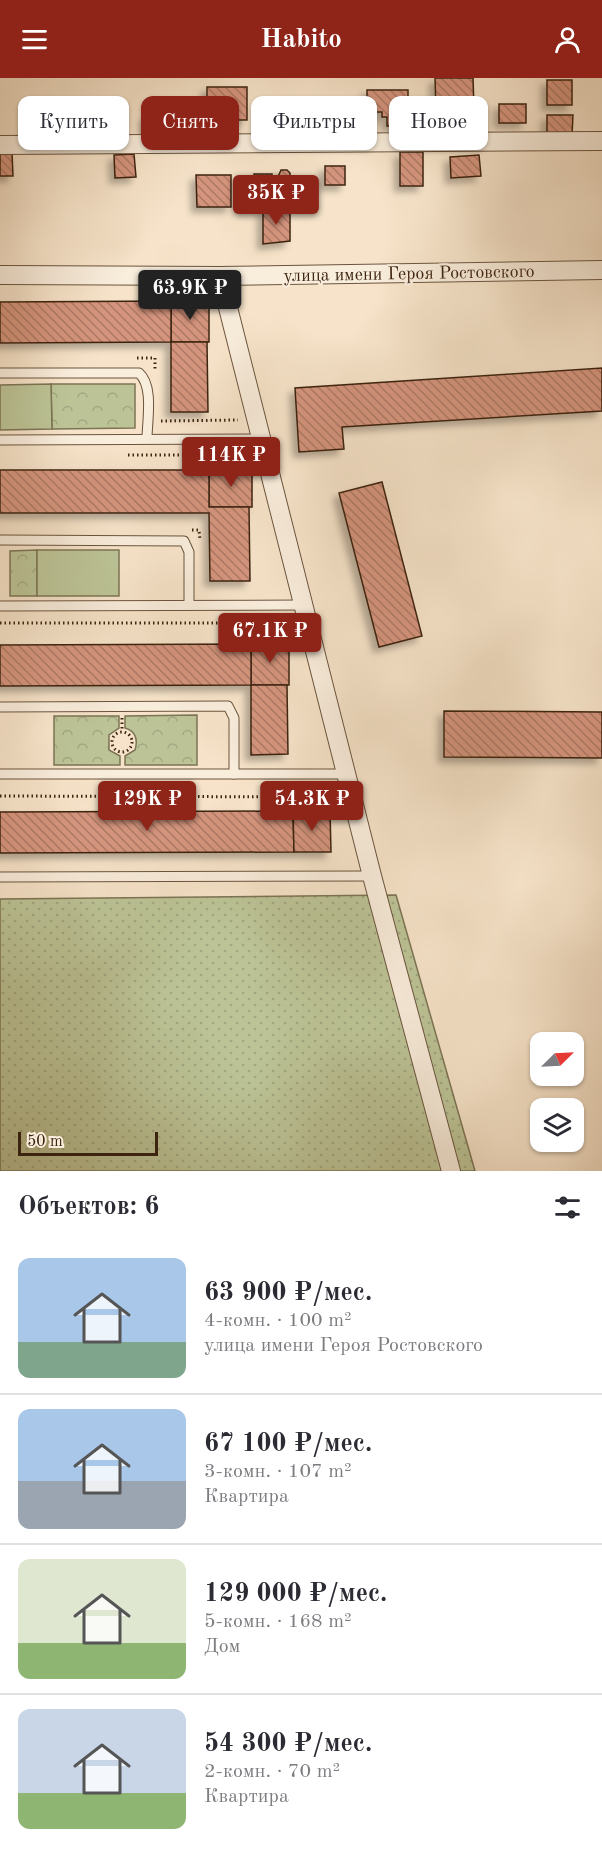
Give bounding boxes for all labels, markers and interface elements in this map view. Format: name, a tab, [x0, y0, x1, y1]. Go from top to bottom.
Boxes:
icon: menu	[18, 23, 51, 56]
icon: person	[551, 23, 584, 56]
text: Habito	[260, 26, 342, 53]
chip: Купить	[18, 96, 129, 150]
chip: Снять	[141, 96, 239, 150]
chip: Фильтры	[251, 96, 377, 150]
chip: Новое	[389, 96, 488, 150]
pin: 35K ₽	[234, 175, 318, 226]
text: 35K ₽	[247, 184, 305, 204]
street label: улица имени Героя Ростовского	[283, 263, 535, 285]
pin: 63.9K ₽	[135, 270, 245, 321]
text: 63.9K ₽	[152, 279, 228, 299]
pin: 114K ₽	[182, 437, 280, 488]
text: 114K ₽	[196, 446, 266, 466]
pin: 67.1K ₽	[215, 613, 325, 664]
text: 67.1K ₽	[232, 622, 308, 642]
pin: 129K ₽	[98, 781, 196, 832]
pin: 54.3K ₽	[257, 781, 367, 832]
text: 129K ₽	[112, 790, 182, 810]
text: 54.3K ₽	[274, 790, 350, 810]
north arrow	[530, 1032, 584, 1086]
map controls	[530, 1032, 584, 1152]
button: layers	[530, 1098, 584, 1152]
scale bar	[18, 1129, 158, 1156]
text: 50 m	[27, 1134, 63, 1150]
icon: filters	[551, 1191, 584, 1224]
text: Объектов: 6	[18, 1194, 159, 1220]
text: 63 900 ₽/мес.	[204, 1280, 372, 1306]
icon: home	[66, 1282, 138, 1354]
text: 4-комн. · 100 m²	[204, 1311, 352, 1331]
text: улица имени Героя Ростовского	[204, 1336, 483, 1356]
text: 67 100 ₽/мес.	[204, 1431, 372, 1457]
icon: home	[66, 1433, 138, 1505]
text: 3-комн. · 107 m²	[204, 1462, 352, 1482]
text: Квартира	[204, 1487, 289, 1507]
text: 129 000 ₽/мес.	[204, 1581, 387, 1607]
icon: home	[66, 1583, 138, 1655]
text: 5-комн. · 168 m²	[204, 1612, 352, 1632]
text: Дом	[204, 1637, 240, 1657]
text: 54 300 ₽/мес.	[204, 1731, 372, 1757]
icon: home	[66, 1733, 138, 1805]
text: 2-комн. · 70 m²	[204, 1762, 340, 1782]
text: Квартира	[204, 1787, 289, 1807]

